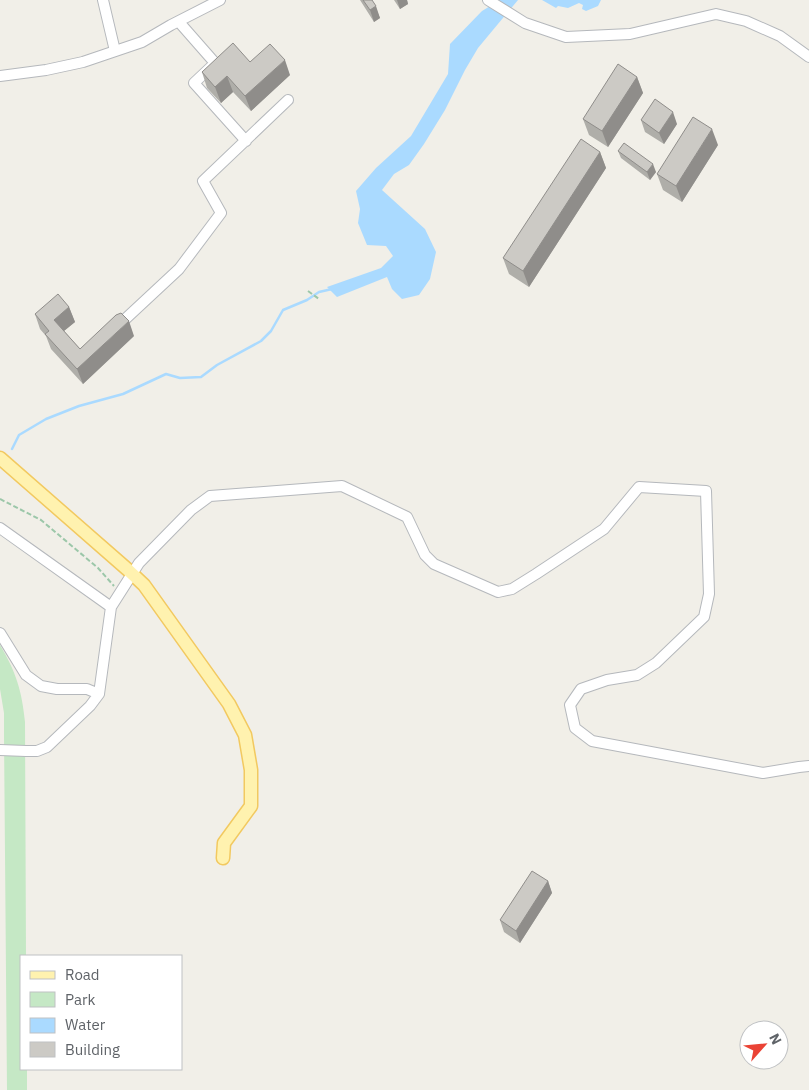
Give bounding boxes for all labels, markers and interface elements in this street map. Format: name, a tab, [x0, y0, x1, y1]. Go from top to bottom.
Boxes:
legend	[20, 955, 182, 1070]
text: Road	[65, 965, 100, 984]
text: Park	[65, 990, 95, 1009]
text: Water	[65, 1015, 106, 1034]
north arrow	[739, 1020, 789, 1070]
text: N	[765, 1030, 786, 1048]
text: Building	[65, 1040, 120, 1059]

